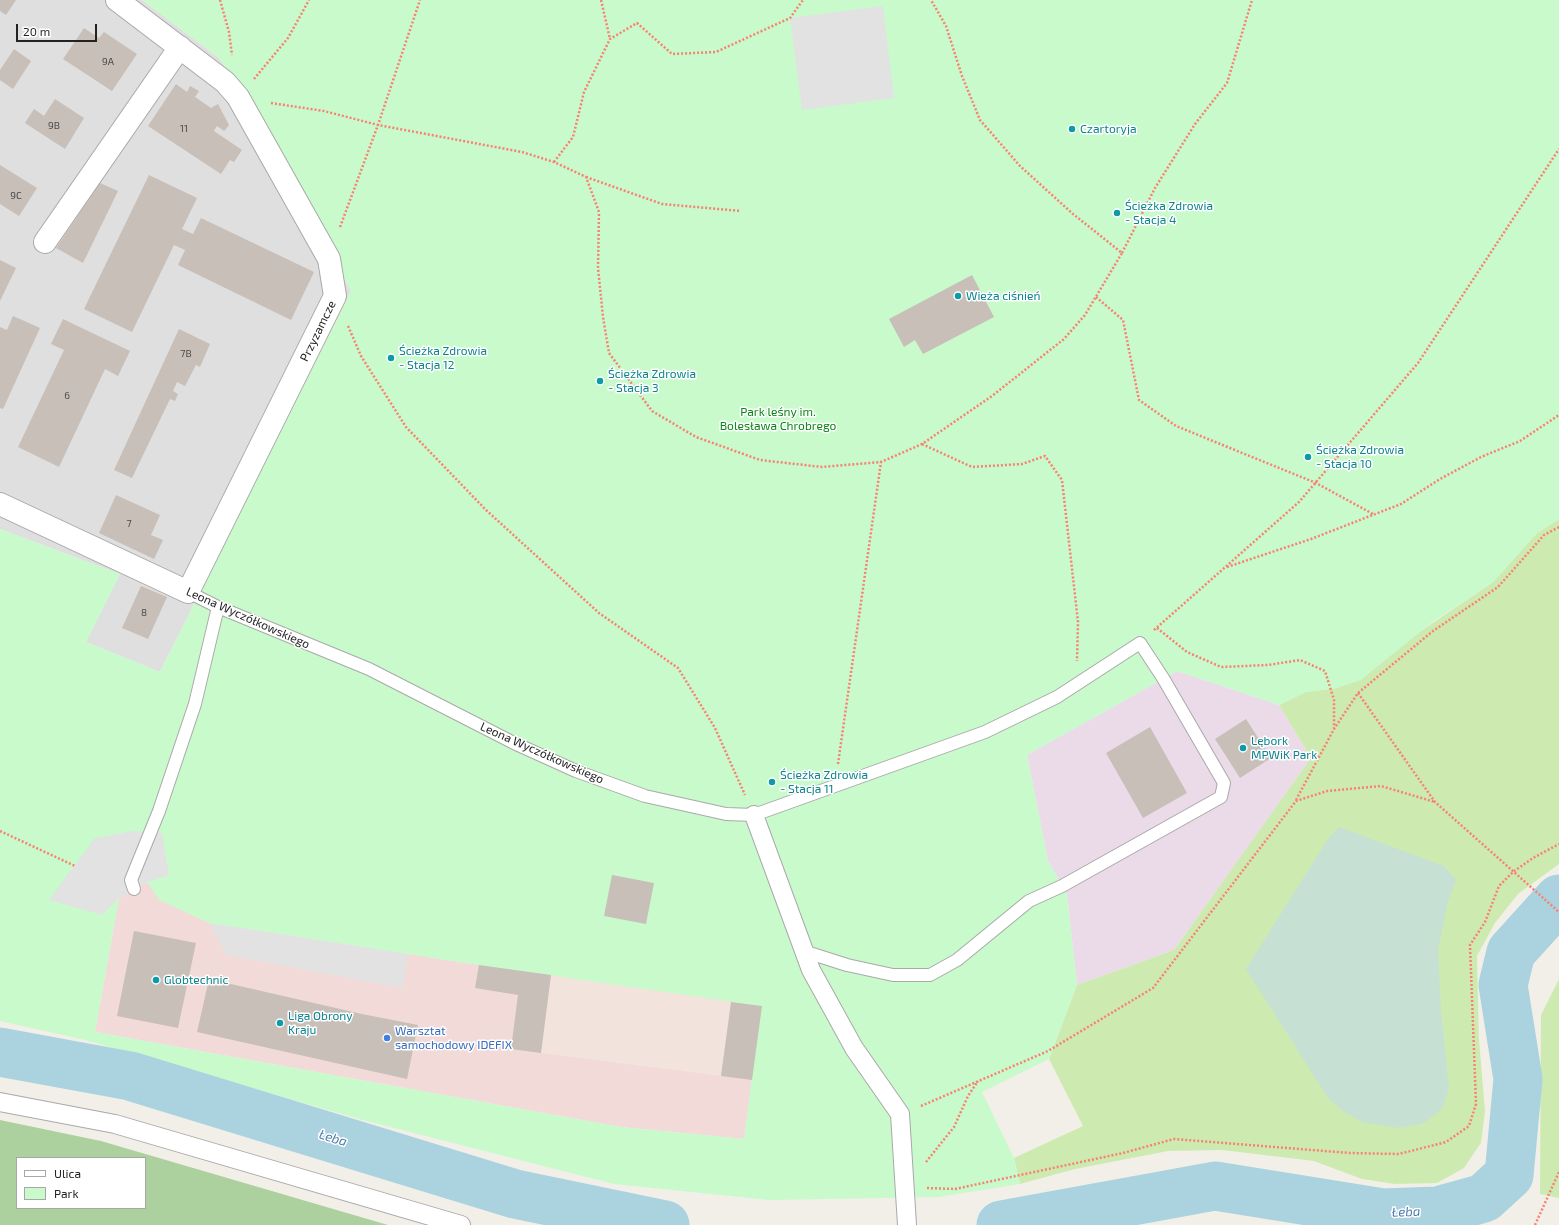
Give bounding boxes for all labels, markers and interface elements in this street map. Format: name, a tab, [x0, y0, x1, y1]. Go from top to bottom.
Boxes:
scale bar	[18, 16, 99, 42]
text: 20 m	[23, 24, 50, 38]
house number: 9A	[102, 56, 114, 68]
house number: 9B	[48, 120, 60, 132]
place label: Czartoryja	[1080, 122, 1136, 136]
house number: 11	[180, 123, 188, 135]
marker: Czartoryja	[1067, 124, 1077, 134]
house number: 9C	[10, 190, 22, 202]
place label: Ścieżka Zdrowia - Stacja 4	[1125, 199, 1213, 227]
marker: Ścieżka Zdrowia - Stacja 4	[1112, 208, 1122, 218]
place label: Wieża ciśnień	[966, 289, 1040, 303]
marker: Wieża ciśnień	[953, 291, 963, 301]
street label: Przyzamcze	[297, 298, 339, 364]
place label: Ścieżka Zdrowia - Stacja 12	[399, 344, 487, 372]
house number: 7B	[180, 348, 192, 360]
marker: Ścieżka Zdrowia - Stacja 12	[386, 353, 396, 363]
place label: Ścieżka Zdrowia - Stacja 3	[608, 367, 696, 395]
marker: Ścieżka Zdrowia - Stacja 3	[595, 376, 605, 386]
house number: 6	[64, 390, 70, 402]
park label: Park leśny im. Bolesława Chrobrego	[720, 405, 836, 433]
place label: Ścieżka Zdrowia - Stacja 10	[1316, 443, 1404, 471]
marker: Ścieżka Zdrowia - Stacja 10	[1303, 452, 1313, 462]
house number: 7	[126, 518, 132, 530]
street label: Leona Wyczółkowskiego	[184, 584, 312, 652]
house number: 8	[141, 607, 147, 619]
street label: Leona Wyczółkowskiego	[478, 719, 606, 787]
place label: Lębork MPWiK Park	[1251, 734, 1317, 762]
marker: Lębork MPWiK Park	[1238, 743, 1248, 753]
place label: Ścieżka Zdrowia - Stacja 11	[780, 768, 868, 796]
marker: Ścieżka Zdrowia - Stacja 11	[767, 777, 777, 787]
place label: Globtechnic	[164, 973, 228, 987]
marker: Globtechnic	[151, 975, 161, 985]
place label: Liga Obrony Kraju	[288, 1009, 353, 1037]
marker: Liga Obrony Kraju	[275, 1018, 285, 1028]
place label: Warsztat samochodowy IDEFIX	[395, 1024, 512, 1052]
marker: Warsztat samochodowy IDEFIX	[382, 1033, 392, 1043]
water label: Łeba	[317, 1126, 349, 1150]
legend	[16, 1157, 146, 1209]
text: Ulica	[54, 1166, 81, 1180]
text: Park	[54, 1186, 79, 1200]
water label: Łeba	[1392, 1204, 1420, 1220]

